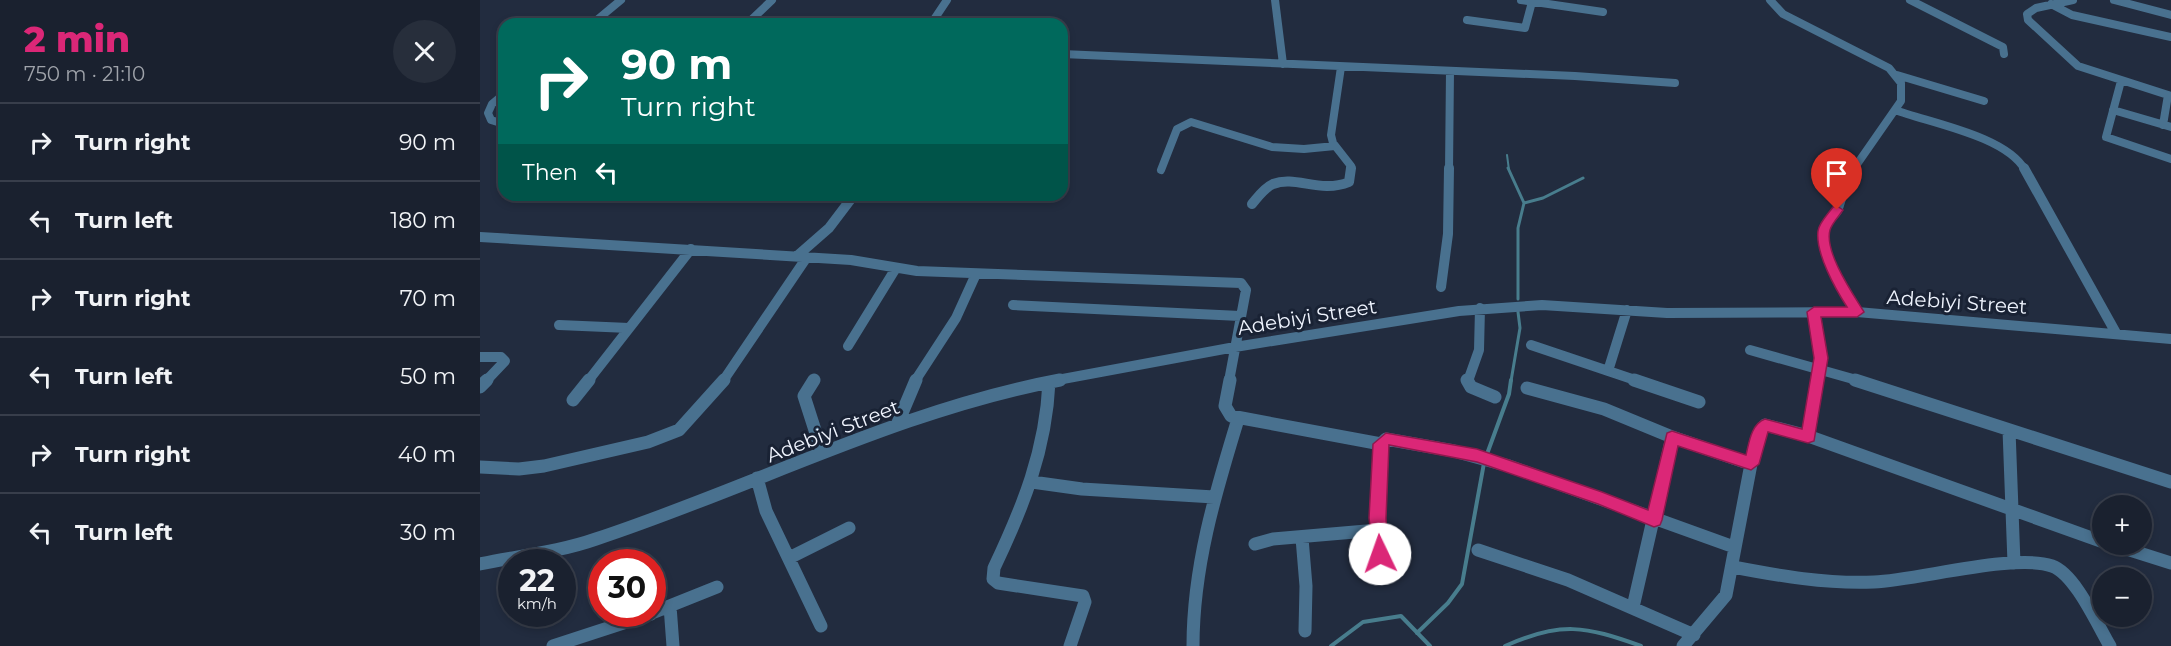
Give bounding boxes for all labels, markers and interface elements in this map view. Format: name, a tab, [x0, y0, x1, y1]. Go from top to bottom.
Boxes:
text: 2 min	[24, 17, 130, 61]
button: close	[393, 20, 456, 83]
text: 90 m	[621, 38, 732, 90]
icon: right	[522, 42, 600, 120]
text: 750 m · 21:10	[24, 62, 145, 86]
text: Turn right	[621, 90, 756, 123]
icon: right	[24, 126, 57, 159]
text: Turn right	[75, 129, 190, 156]
text: 90 m	[399, 129, 456, 156]
pin	[1811, 148, 1862, 210]
icon: left	[590, 156, 623, 189]
icon: arrive	[1820, 157, 1853, 190]
text: Then	[522, 159, 578, 186]
icon: left	[24, 204, 57, 237]
text: Turn left	[75, 207, 173, 234]
text: 180 m	[390, 207, 456, 234]
icon: right	[24, 282, 57, 315]
text: Turn right	[75, 285, 190, 312]
text: 70 m	[400, 285, 456, 312]
street label: Adebiyi Street	[1886, 285, 2028, 319]
street label: Adebiyi Street	[1236, 294, 1378, 340]
icon: left	[24, 360, 57, 393]
text: Turn left	[75, 363, 173, 390]
text: 50 m	[400, 363, 456, 390]
street label: Adebiyi Street	[763, 395, 903, 467]
icon: right	[24, 438, 57, 471]
text: Turn right	[75, 441, 190, 468]
text: 40 m	[398, 441, 456, 468]
map controls	[2092, 495, 2152, 627]
button: +	[2092, 495, 2152, 555]
icon: left	[24, 516, 57, 549]
text: Turn left	[75, 519, 173, 546]
text: 30 m	[400, 519, 456, 546]
position arrow	[1348, 522, 1412, 586]
speed limit sign: 30	[588, 549, 666, 627]
text: 22	[519, 562, 555, 599]
button: −	[2092, 567, 2152, 627]
text: km/h	[517, 594, 557, 613]

